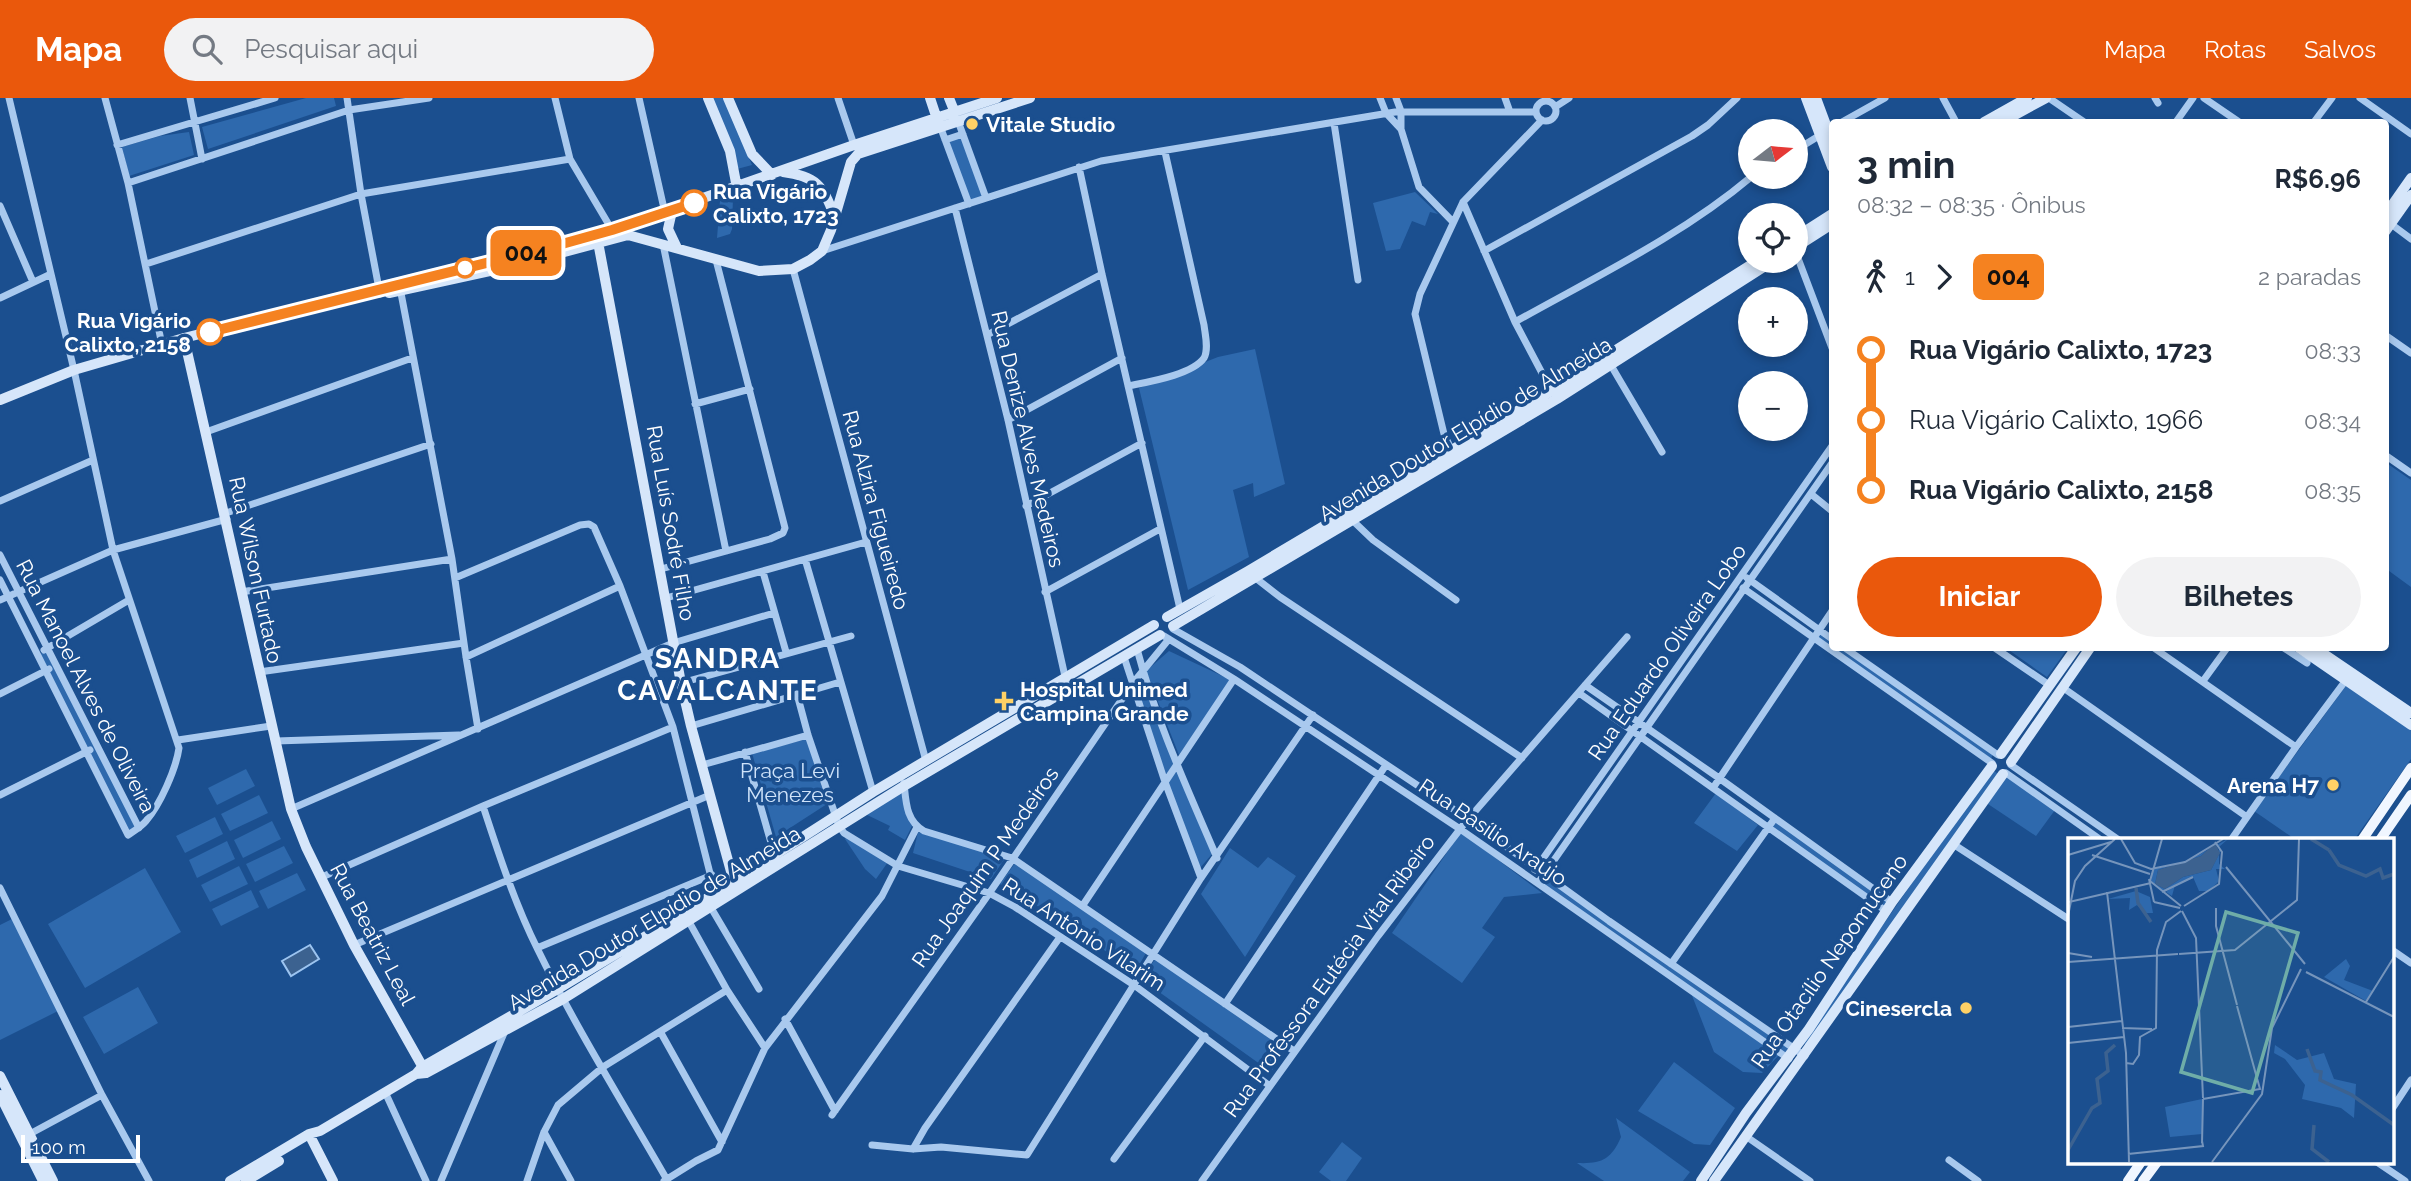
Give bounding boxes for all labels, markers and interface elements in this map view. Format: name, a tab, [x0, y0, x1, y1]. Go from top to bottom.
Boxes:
search box	[164, 18, 654, 81]
text: Mapa	[35, 30, 122, 69]
icon: search	[188, 30, 226, 68]
text: Pesquisar aqui	[244, 34, 418, 64]
text: Mapa	[2104, 35, 2166, 64]
text: Rotas	[2204, 35, 2266, 64]
text: Salvos	[2304, 35, 2376, 64]
place label: Vitale Studio	[986, 112, 1116, 137]
marker: Vitale Studio	[964, 116, 980, 132]
north arrow	[1738, 119, 1808, 189]
map controls	[1738, 119, 1808, 441]
text: 3 min	[1857, 142, 1955, 187]
text: R$6.96	[2274, 164, 2361, 194]
place label: Rua Vigário Calixto, 1723	[713, 179, 839, 228]
marker: Rua Vigário Calixto, 1723	[681, 190, 707, 216]
text: 08:32 – 08:35 · Ônibus	[1857, 191, 2086, 218]
button: locate	[1738, 203, 1808, 273]
line badge: 004	[486, 230, 566, 276]
text: 004	[504, 238, 548, 267]
unlabelled marker	[455, 258, 475, 278]
icon: walk	[1857, 258, 1895, 296]
icon: forward	[1925, 258, 1963, 296]
text: 004	[1987, 262, 2030, 291]
text: 1	[1905, 263, 1915, 290]
text: 2 paradas	[2258, 263, 2361, 290]
button: +	[1738, 287, 1808, 357]
place label: Rua Vigário Calixto, 2158	[65, 308, 191, 357]
street label: Rua Denize Alves Medeiros	[986, 308, 1070, 570]
marker: Rua Vigário Calixto, 2158	[197, 319, 223, 345]
street label: Avenida Doutor Elpídio de Almeida	[1314, 331, 1616, 527]
text: Rua Vigário Calixto, 1723	[1909, 335, 2212, 365]
text: 08:33	[2304, 337, 2361, 364]
button: −	[1738, 371, 1808, 441]
text: Rua Vigário Calixto, 1966	[1909, 405, 2203, 435]
text: 08:34	[2304, 407, 2361, 434]
street label: Rua Alzira Figueiredo	[837, 408, 915, 612]
street label: Rua Luís Sodré Filho	[641, 423, 701, 623]
street label: Rua Wilson Furtado	[224, 474, 288, 666]
text: Rua Vigário Calixto, 2158	[1909, 475, 2213, 505]
text: 08:35	[2304, 477, 2361, 504]
street label: Rua Eduardo Oliveira Lobo	[1583, 539, 1751, 765]
street label: Rua Manoel Alves de Oliveira	[11, 555, 161, 817]
button: Iniciar	[1857, 557, 2102, 637]
button: Bilhetes	[2116, 557, 2361, 637]
district label: SANDRA CAVALCANTE	[617, 642, 819, 707]
place label: Hospital Unimed Campina Grande	[1020, 677, 1189, 726]
marker: Hospital Unimed Campina Grande	[994, 691, 1014, 711]
park label: Praça Levi Menezes	[740, 758, 840, 807]
street label: Rua Joaquim P Medeiros	[906, 762, 1064, 972]
street label: Rua Basílio Araújo	[1414, 773, 1572, 891]
place label: Arena H7	[2227, 773, 2319, 798]
marker: Arena H7	[2325, 777, 2341, 793]
street label: Avenida Doutor Elpídio de Almeida	[503, 820, 805, 1016]
street label: Rua Professora Eutécia Vital Ribeiro	[1218, 830, 1440, 1122]
inset map	[2068, 838, 2394, 1164]
street label: Rua Otacílio Nepomuceno	[1746, 849, 1912, 1073]
street label: Rua Beatriz Leal	[325, 859, 421, 1009]
street label: Rua Antônio Vilarim	[998, 872, 1170, 996]
place label: Cinesercla	[1845, 996, 1952, 1021]
marker: Cinesercla	[1958, 1000, 1974, 1016]
scale bar	[21, 1132, 140, 1164]
text: 100 m	[32, 1136, 86, 1158]

